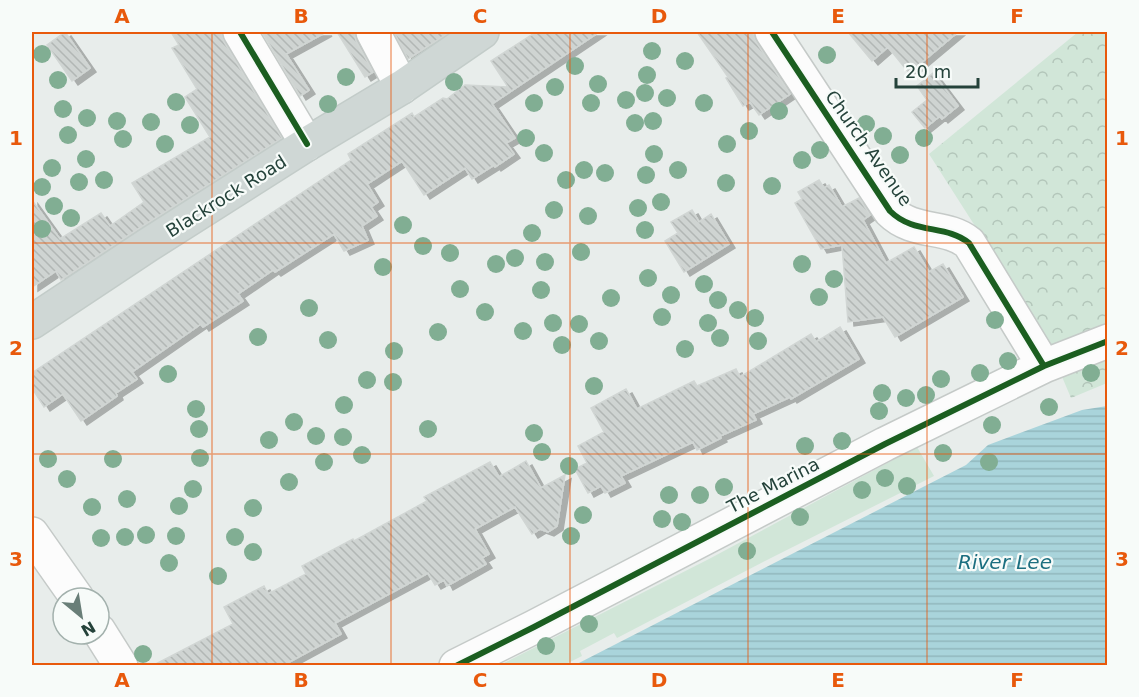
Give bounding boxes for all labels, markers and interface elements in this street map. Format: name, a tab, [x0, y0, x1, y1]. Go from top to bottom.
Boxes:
text: A	[114, 4, 130, 28]
text: B	[293, 4, 309, 28]
text: C	[473, 4, 487, 28]
text: D	[651, 4, 667, 28]
text: E	[831, 4, 845, 28]
text: F	[1010, 4, 1024, 28]
scale bar	[896, 51, 978, 89]
text: 20 m	[905, 61, 951, 82]
street label: Church Avenue	[821, 86, 917, 210]
text: 1	[9, 126, 23, 150]
text: 1	[1115, 126, 1129, 150]
street label: Blackrock Road	[162, 151, 290, 241]
text: 2	[9, 336, 23, 360]
text: 2	[1115, 336, 1129, 360]
street label: The Marina	[723, 453, 823, 518]
text: 3	[9, 547, 23, 571]
text: 3	[1115, 547, 1129, 571]
water label: River Lee	[958, 550, 1052, 574]
north arrow	[51, 586, 111, 646]
text: N	[78, 617, 99, 640]
text: A	[114, 668, 130, 692]
text: B	[293, 668, 309, 692]
text: C	[473, 668, 487, 692]
text: D	[651, 668, 667, 692]
text: E	[831, 668, 845, 692]
text: F	[1010, 668, 1024, 692]

